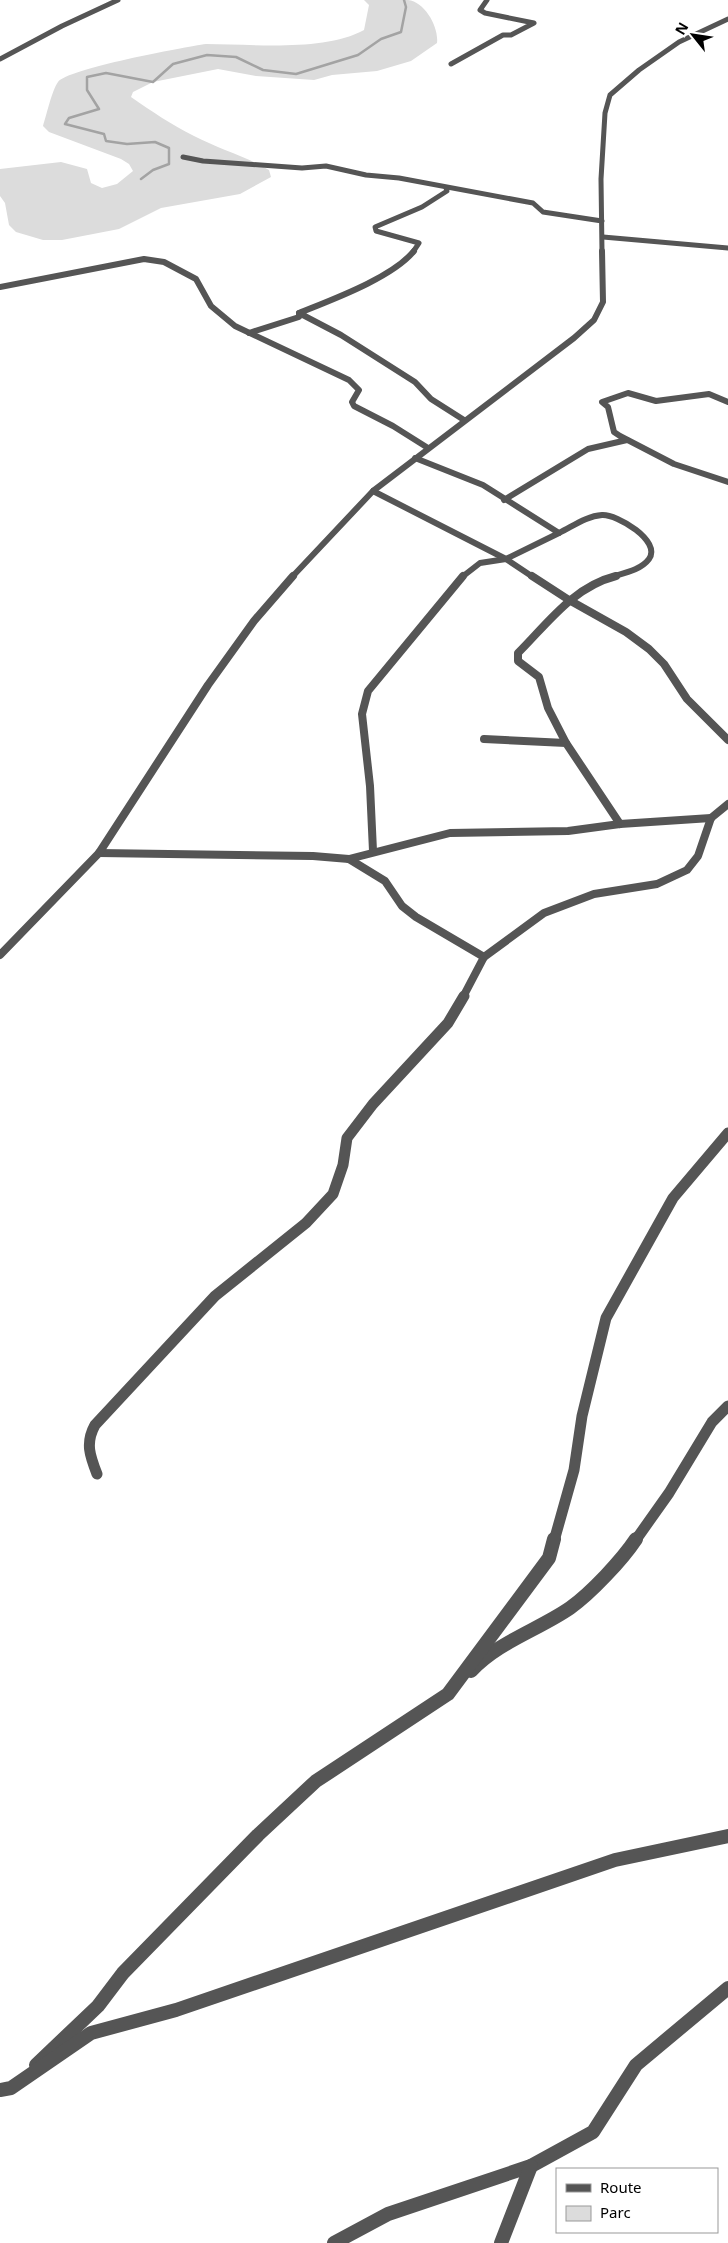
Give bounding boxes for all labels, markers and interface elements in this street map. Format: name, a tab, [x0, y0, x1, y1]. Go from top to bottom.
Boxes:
north arrow	[668, 10, 718, 60]
text: N	[670, 19, 692, 38]
legend	[556, 2168, 718, 2233]
text: Route	[600, 2177, 642, 2197]
text: Parc	[600, 2202, 631, 2222]

